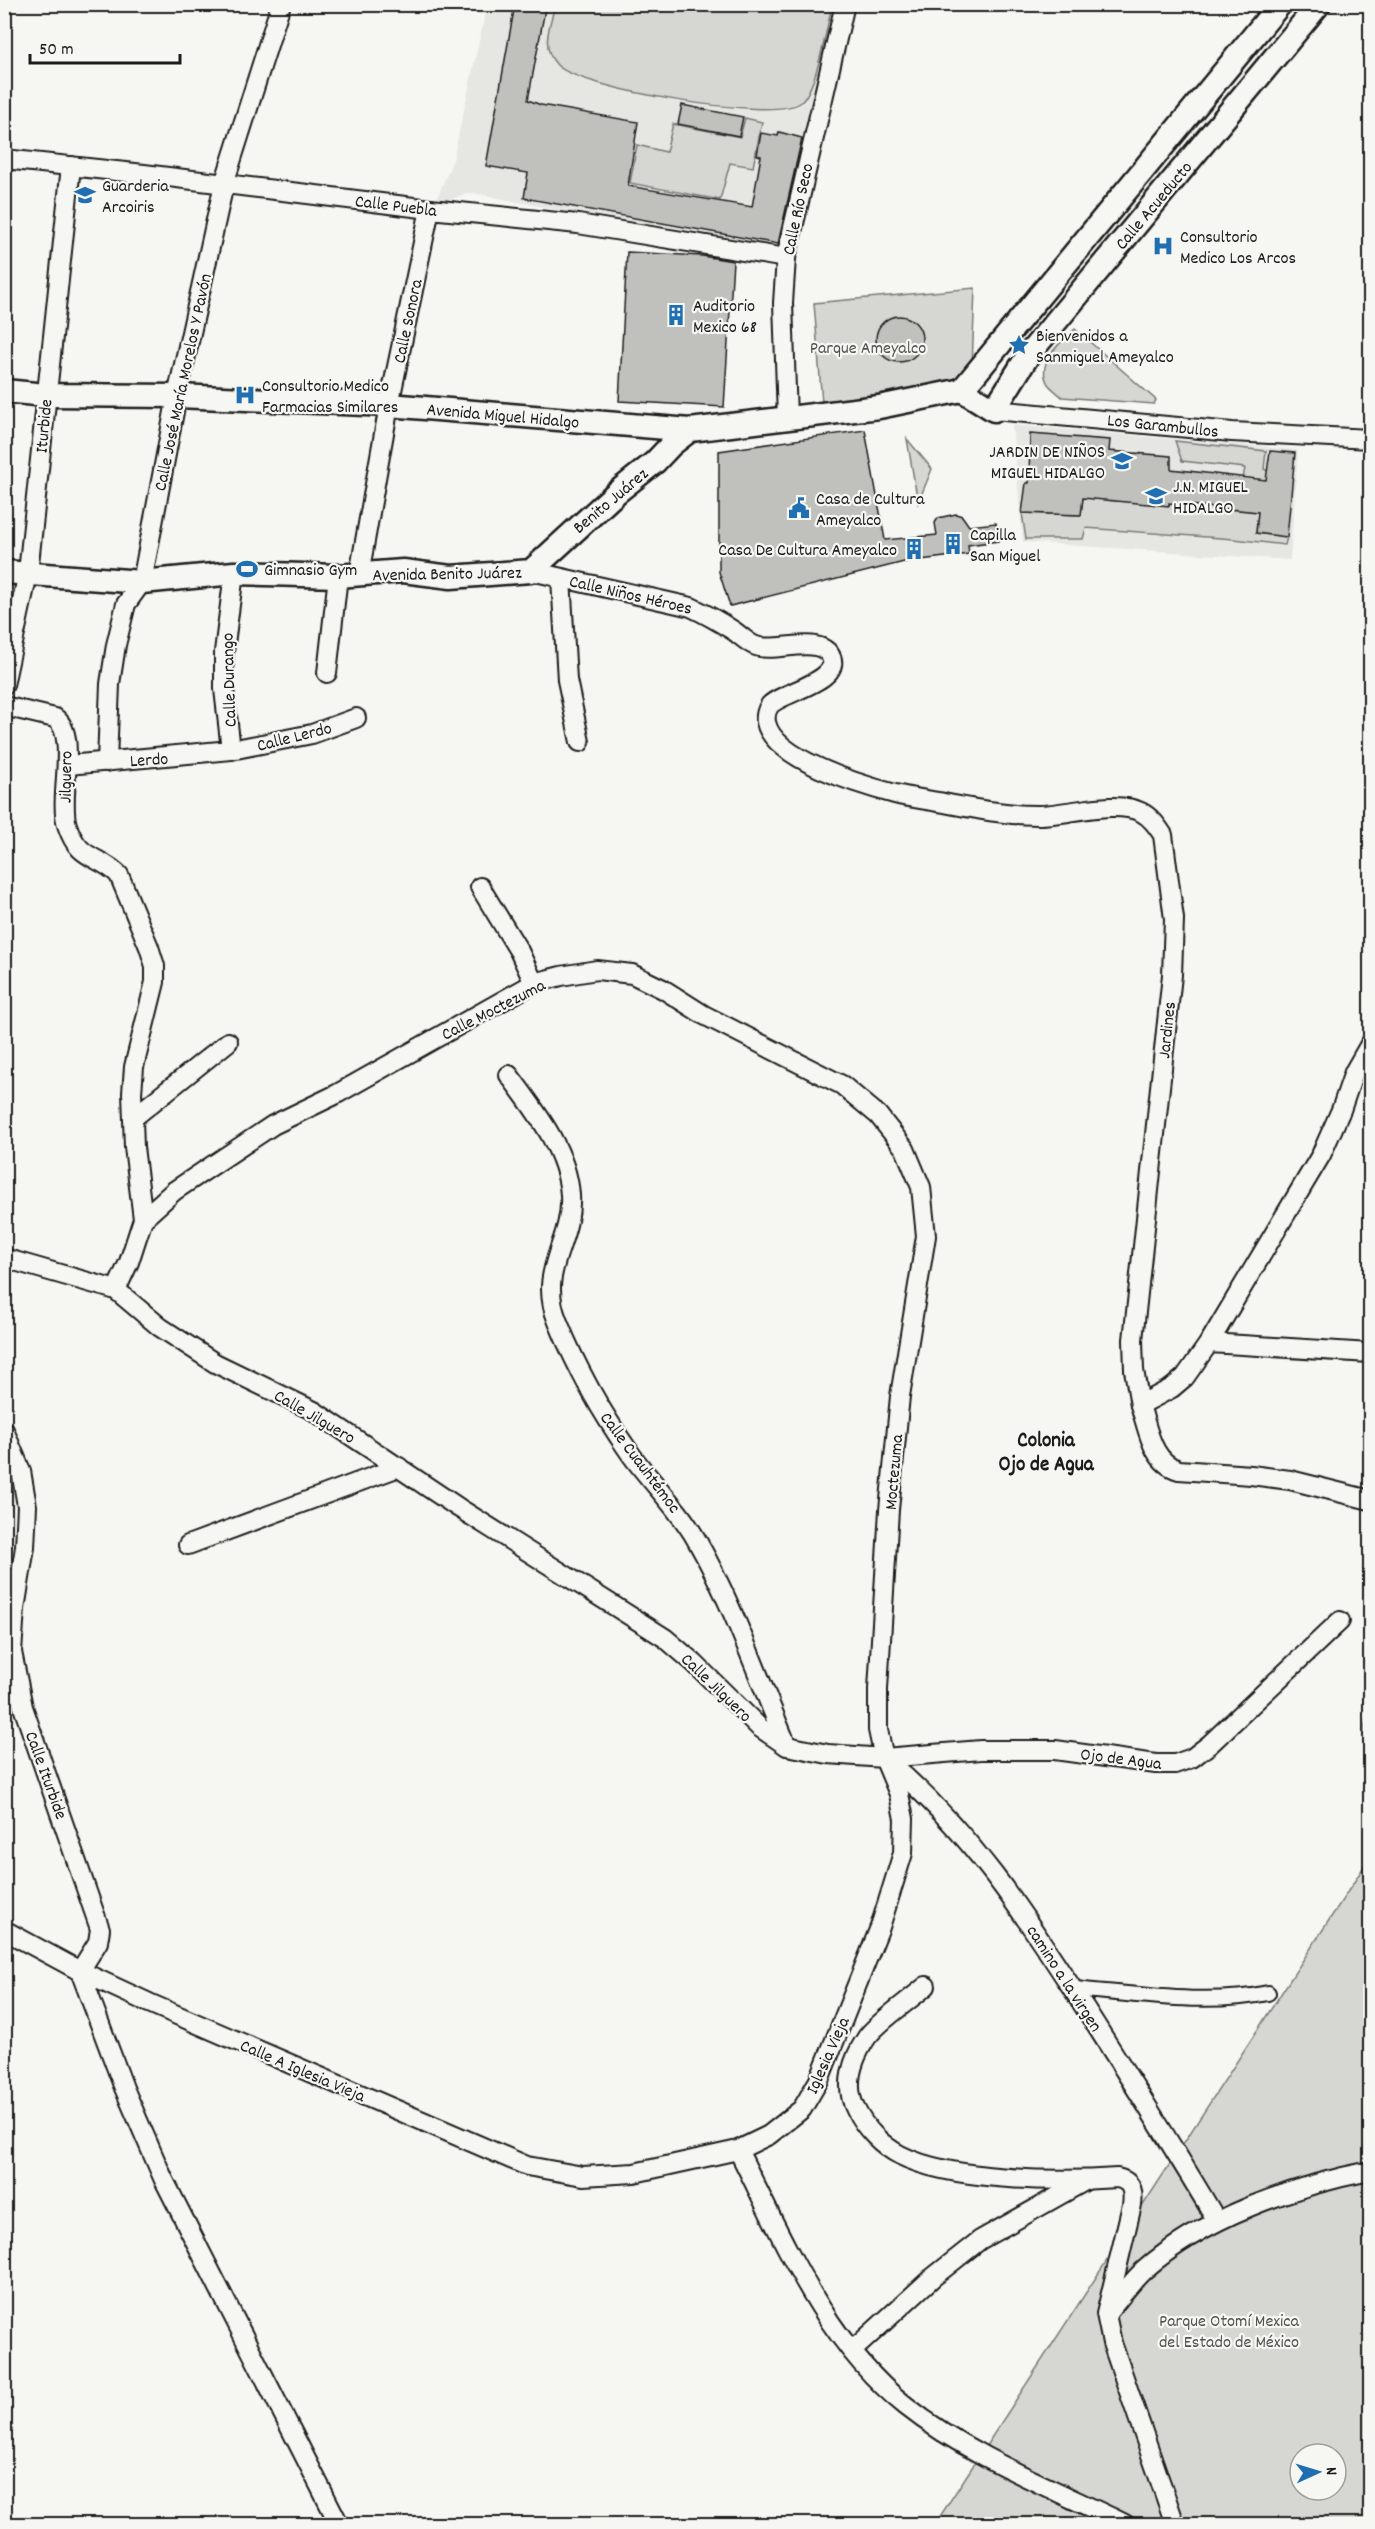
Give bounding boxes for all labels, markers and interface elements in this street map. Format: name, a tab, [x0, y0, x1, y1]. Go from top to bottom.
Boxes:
scale bar	[30, 27, 180, 65]
text: 50 m	[39, 38, 74, 63]
street label: Calle Acueducto	[1110, 157, 1199, 256]
street label: Calle Río Seco	[778, 161, 821, 258]
place label: Guarderia Arcoiris	[102, 175, 169, 221]
school or university icon: Guarderia Arcoiris	[73, 183, 97, 207]
street label: Calle Puebla	[353, 190, 439, 225]
place label: Consultorio Medico Los Arcos	[1180, 226, 1296, 272]
hospital icon: Consultorio Medico Los Arcos	[1151, 234, 1175, 258]
street label: Calle José María Morelos Y Pavón	[149, 271, 220, 494]
street label: Calle Sonora	[388, 277, 431, 366]
place label: Auditorio Mexico 68	[693, 295, 757, 341]
building icon: Auditorio Mexico 68	[664, 303, 688, 327]
place label: Bienvenidos a Sanmiguel Ameyalco	[1036, 325, 1174, 371]
place icon: Bienvenidos a Sanmiguel Ameyalco	[1007, 333, 1031, 357]
park label: Parque Ameyalco	[810, 337, 926, 362]
place label: Consultorio Medico Farmacias Similares	[262, 375, 398, 421]
hospital icon: Consultorio Medico Farmacias Similares	[233, 383, 257, 407]
street label: Iturbide	[31, 398, 60, 454]
street label: Avenida Miguel Hidalgo	[425, 398, 580, 437]
street label: Los Garambullos	[1106, 409, 1220, 446]
place label: JARDIN DE NIÑOS MIGUEL HIDALGO	[989, 441, 1105, 487]
school or university icon: JARDIN DE NIÑOS MIGUEL HIDALGO	[1110, 449, 1134, 473]
street label: Benito Juárez	[568, 463, 655, 541]
place label: J.N. MIGUEL HIDALGO	[1173, 476, 1249, 522]
school or university icon: J.N. MIGUEL HIDALGO	[1144, 484, 1168, 508]
place label: Casa de Cultura Ameyalco	[816, 488, 925, 534]
public building icon: Casa de Cultura Ameyalco	[787, 496, 811, 520]
place label: Capilla San Miguel	[970, 524, 1041, 570]
building icon: Capilla San Miguel	[941, 532, 965, 556]
building icon: Casa De Cultura Ameyalco	[902, 537, 926, 561]
place label: Casa De Cultura Ameyalco	[718, 539, 897, 564]
sports icon: Gimnasio Gym	[235, 557, 259, 581]
place label: Gimnasio Gym	[264, 559, 357, 584]
street label: Avenida Benito Juárez	[372, 562, 522, 589]
street label: Calle Niños Héroes	[567, 570, 694, 623]
street label: Calle Durango	[216, 632, 245, 727]
street label: Calle Lerdo	[255, 717, 335, 760]
street label: Lerdo	[129, 748, 169, 775]
street label: Jilguero	[55, 751, 80, 803]
street label: Calle Moctezuma	[438, 974, 551, 1048]
street label: Jardines	[1153, 1000, 1184, 1060]
street label: Calle Jilguero	[268, 1385, 359, 1452]
street label: Calle Cuauhtémoc	[593, 1408, 685, 1519]
district label: Colonia Ojo de Agua	[998, 1427, 1095, 1481]
street label: Moctezuma	[880, 1433, 911, 1511]
street label: Calle Jilguero	[674, 1648, 756, 1729]
street label: Calle Iturbide	[17, 1728, 72, 1823]
street label: Ojo de Agua	[1079, 1743, 1163, 1778]
street label: camino a la virgen	[1019, 1921, 1107, 2038]
street label: Iglesia Vieja	[801, 2013, 858, 2099]
street label: Calle A Iglesia Vieja	[235, 2035, 369, 2110]
park label: Parque Otomí Mexica del Estado de México	[1159, 2310, 1300, 2356]
north arrow	[1288, 2442, 1348, 2502]
text: N	[1319, 2466, 1342, 2476]

